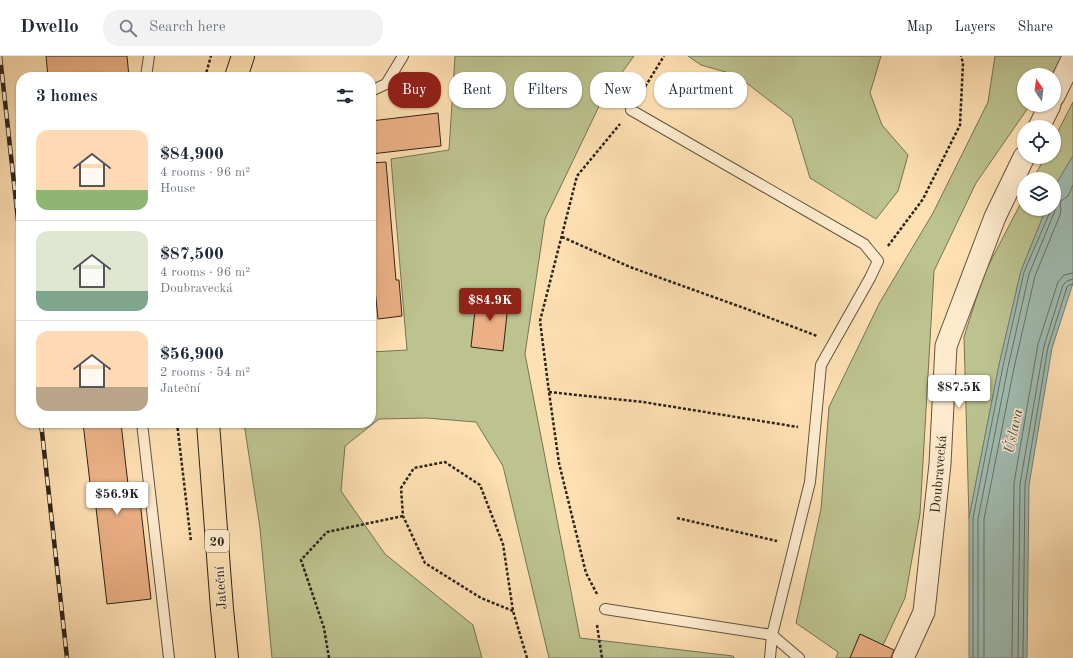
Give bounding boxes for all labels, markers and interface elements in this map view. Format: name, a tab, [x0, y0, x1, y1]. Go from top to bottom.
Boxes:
search box	[103, 10, 383, 46]
icon: search	[117, 17, 139, 39]
text: Dwello	[20, 18, 79, 37]
text: Search here	[149, 20, 226, 35]
text: Map	[907, 20, 933, 34]
text: Layers	[955, 20, 996, 34]
text: Share	[1018, 20, 1053, 34]
north arrow	[1017, 68, 1061, 112]
map controls	[1017, 68, 1061, 216]
chip: Buy	[388, 72, 441, 108]
chip: Rent	[449, 72, 506, 108]
chip: Filters	[514, 72, 582, 108]
chip: New	[590, 72, 646, 108]
chip: Apartment	[654, 72, 747, 108]
icon: filters	[334, 85, 356, 107]
text: 3 homes	[36, 88, 98, 105]
button: locate	[1017, 120, 1061, 164]
icon: home	[68, 146, 116, 194]
text: $84,900	[160, 146, 224, 163]
text: 4 rooms · 96 m²	[160, 166, 250, 179]
button: layers	[1017, 172, 1061, 216]
text: House	[160, 182, 195, 195]
text: $87,500	[160, 246, 224, 263]
icon: home	[68, 247, 116, 295]
text: 4 rooms · 96 m²	[160, 266, 250, 279]
text: Doubravecká	[160, 282, 233, 295]
pin: $84.9K	[457, 288, 523, 322]
text: $84.9K	[468, 294, 512, 307]
text: $56,900	[160, 346, 224, 363]
icon: home	[68, 347, 116, 395]
text: 2 rooms · 54 m²	[160, 366, 250, 379]
pin: $87.5K	[926, 375, 992, 409]
text: $87.5K	[937, 381, 981, 394]
text: Jateční	[160, 382, 200, 395]
water label: Úslava	[999, 407, 1027, 455]
street label: Doubravecká	[929, 434, 949, 514]
pin: $56.9K	[84, 482, 150, 516]
text: $56.9K	[95, 488, 139, 501]
road number: 20	[205, 530, 229, 552]
street label: Jateční	[212, 566, 229, 610]

